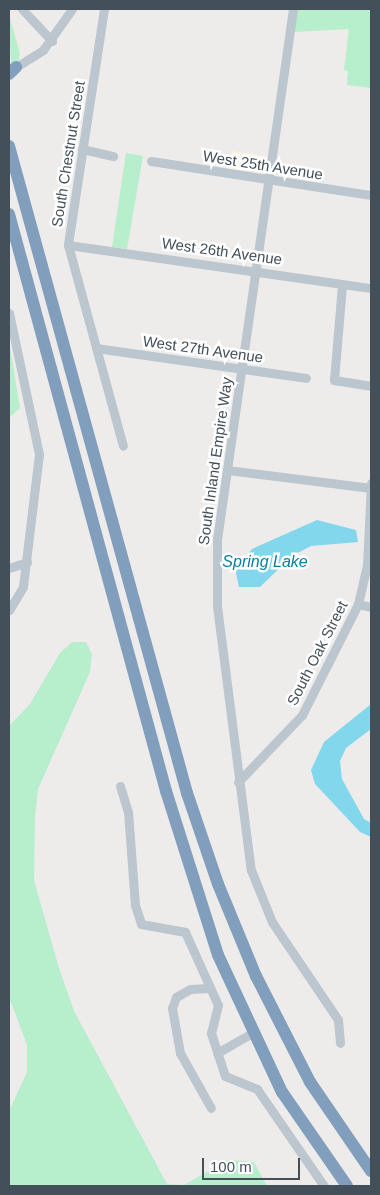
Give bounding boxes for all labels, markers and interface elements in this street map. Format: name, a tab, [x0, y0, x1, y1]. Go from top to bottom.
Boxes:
street label: South Chestnut Street	[48, 80, 88, 228]
street label: West 25th Avenue	[201, 147, 325, 183]
street label: West 26th Avenue	[160, 234, 284, 268]
street label: West 27th Avenue	[141, 332, 265, 366]
street label: South Inland Empire Way	[194, 376, 236, 546]
water label: Spring Lake	[222, 552, 308, 572]
street label: South Oak Street	[283, 598, 351, 708]
scale bar	[205, 1148, 302, 1180]
text: 100 m	[210, 1158, 252, 1175]

